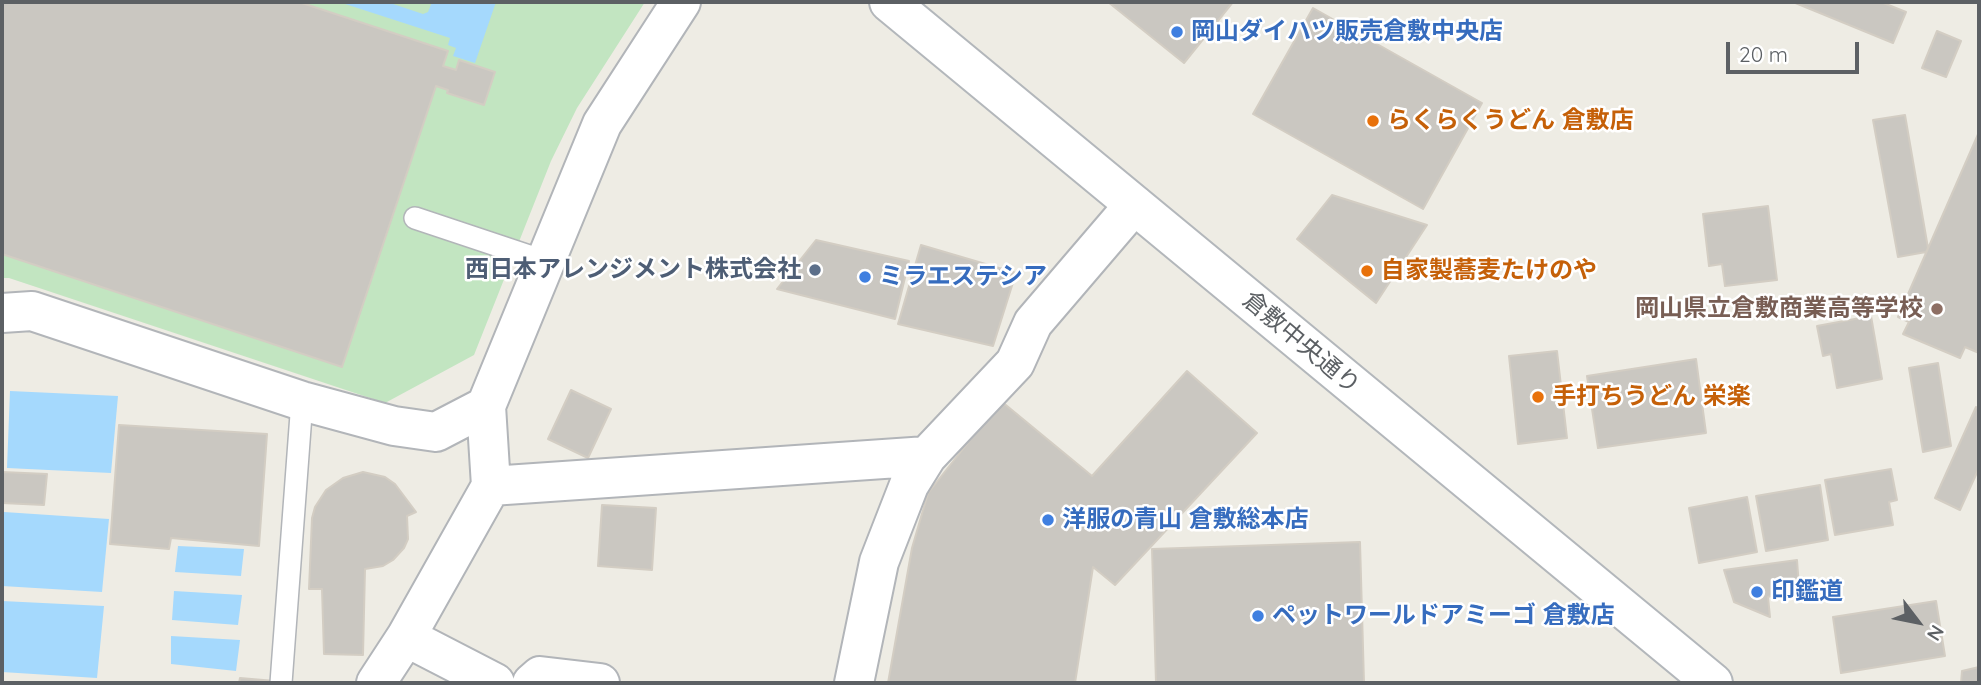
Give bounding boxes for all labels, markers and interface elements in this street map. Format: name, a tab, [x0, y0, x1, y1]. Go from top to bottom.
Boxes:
place label: 岡山ダイハツ販売倉敷中央店	[1191, 18, 1503, 46]
marker: 岡山ダイハツ販売倉敷中央店	[1169, 24, 1185, 40]
scale bar	[1729, 28, 1862, 72]
text: 20 m	[1739, 41, 1788, 67]
place label: らくらくうどん 倉敷店	[1387, 107, 1634, 135]
marker: らくらくうどん 倉敷店	[1365, 113, 1381, 129]
place label: 西日本アレンジメント株式会社	[465, 256, 801, 284]
place label: 自家製蕎麦たけのや	[1381, 257, 1597, 285]
marker: 西日本アレンジメント株式会社	[807, 262, 823, 278]
place label: ミラエステシア	[879, 263, 1047, 291]
marker: 自家製蕎麦たけのや	[1359, 263, 1375, 279]
marker: ミラエステシア	[857, 269, 873, 285]
street label: 倉敷中央通り	[1237, 286, 1365, 400]
place label: 岡山県立倉敷商業高等学校	[1635, 295, 1923, 323]
marker: 岡山県立倉敷商業高等学校	[1929, 301, 1945, 317]
place label: 手打ちうどん 栄楽	[1552, 383, 1751, 411]
marker: 手打ちうどん 栄楽	[1530, 389, 1546, 405]
place label: 洋服の青山 倉敷総本店	[1062, 506, 1309, 534]
marker: 洋服の青山 倉敷総本店	[1040, 512, 1056, 528]
place label: 印鑑道	[1771, 578, 1843, 606]
marker: 印鑑道	[1749, 584, 1765, 600]
north arrow	[1883, 587, 1953, 657]
place label: ペットワールドアミーゴ 倉敷店	[1272, 602, 1615, 630]
marker: ペットワールドアミーゴ 倉敷店	[1250, 608, 1266, 624]
text: N	[1922, 621, 1950, 645]

